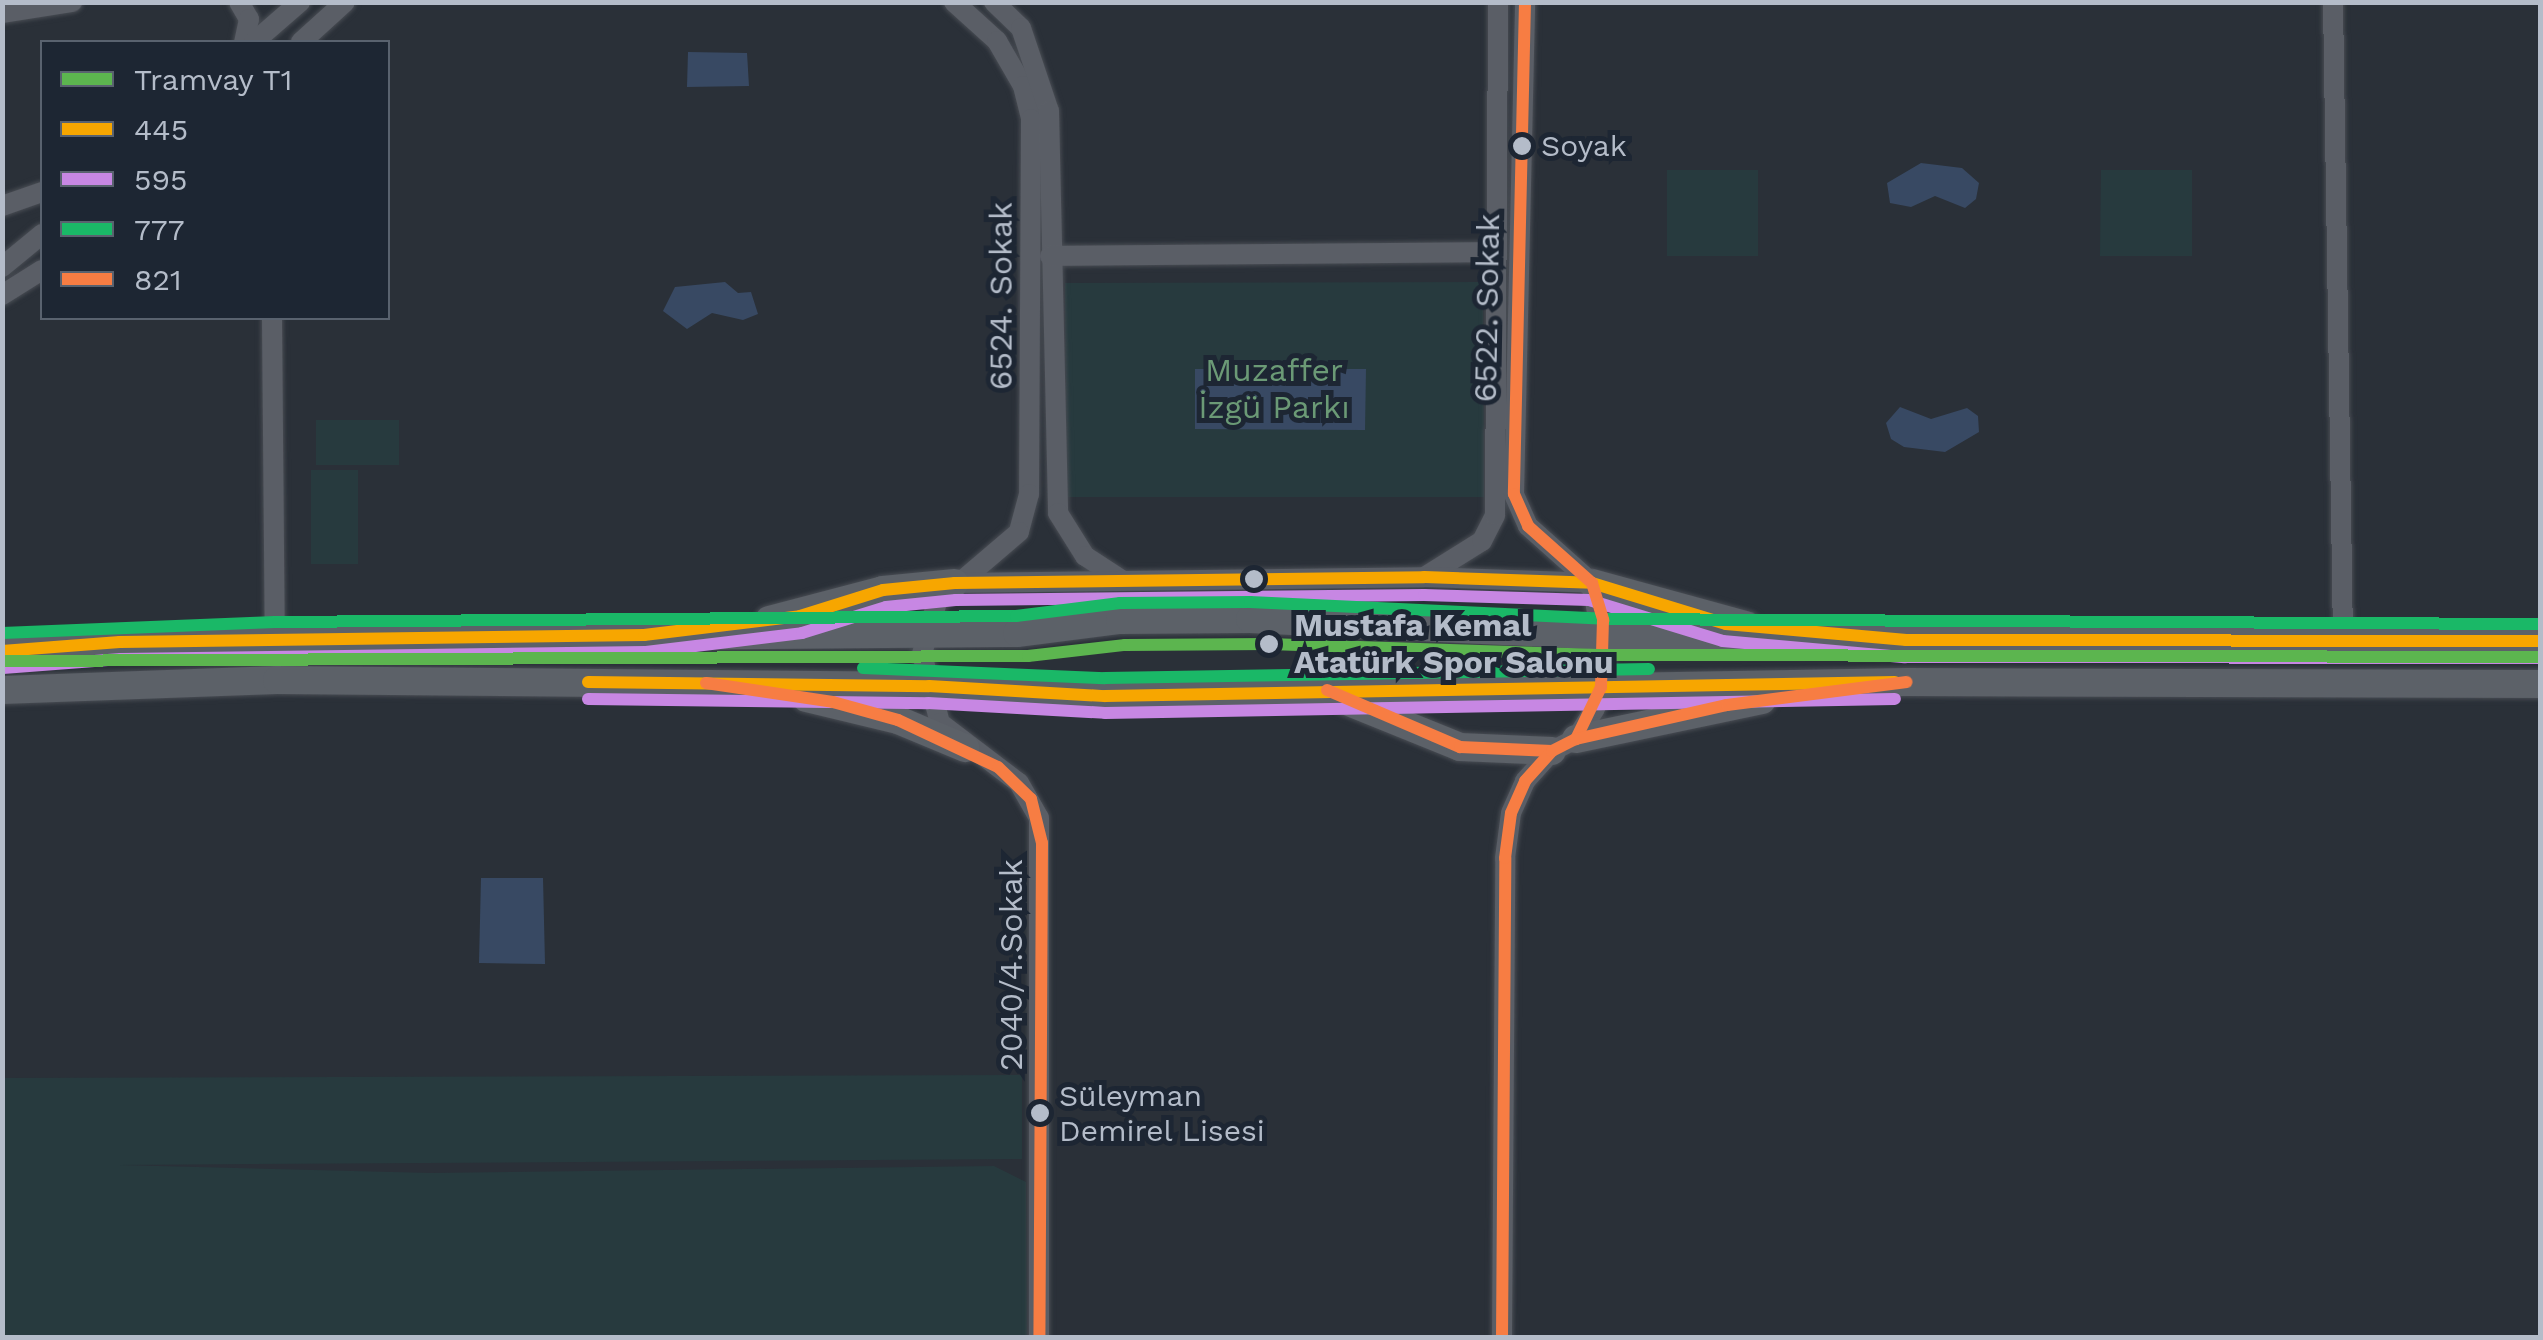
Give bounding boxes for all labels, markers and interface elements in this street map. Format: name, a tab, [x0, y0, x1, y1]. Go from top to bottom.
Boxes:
legend	[40, 40, 390, 320]
text: Tramvay T1	[134, 62, 292, 97]
text: 445	[134, 112, 188, 147]
place label: Soyak	[1541, 128, 1627, 164]
marker: Soyak	[1512, 136, 1532, 156]
text: 595	[134, 162, 187, 197]
street label: 6524. Sokak	[982, 202, 1020, 390]
text: 777	[134, 212, 185, 247]
street label: 6522. Sokak	[1466, 213, 1508, 403]
text: 821	[134, 262, 182, 297]
park label: Muzaffer İzgü Parkı	[1198, 352, 1350, 427]
unlabelled marker	[1244, 569, 1264, 589]
place label: Mustafa Kemal Atatürk Spor Salonu	[1294, 607, 1615, 682]
marker: Mustafa Kemal Atatürk Spor Salonu	[1253, 628, 1285, 660]
street label: 2040/4.Sokak	[992, 859, 1030, 1071]
place label: Süleyman Demirel Lisesi	[1059, 1078, 1266, 1148]
marker: Süleyman Demirel Lisesi	[1030, 1103, 1050, 1123]

